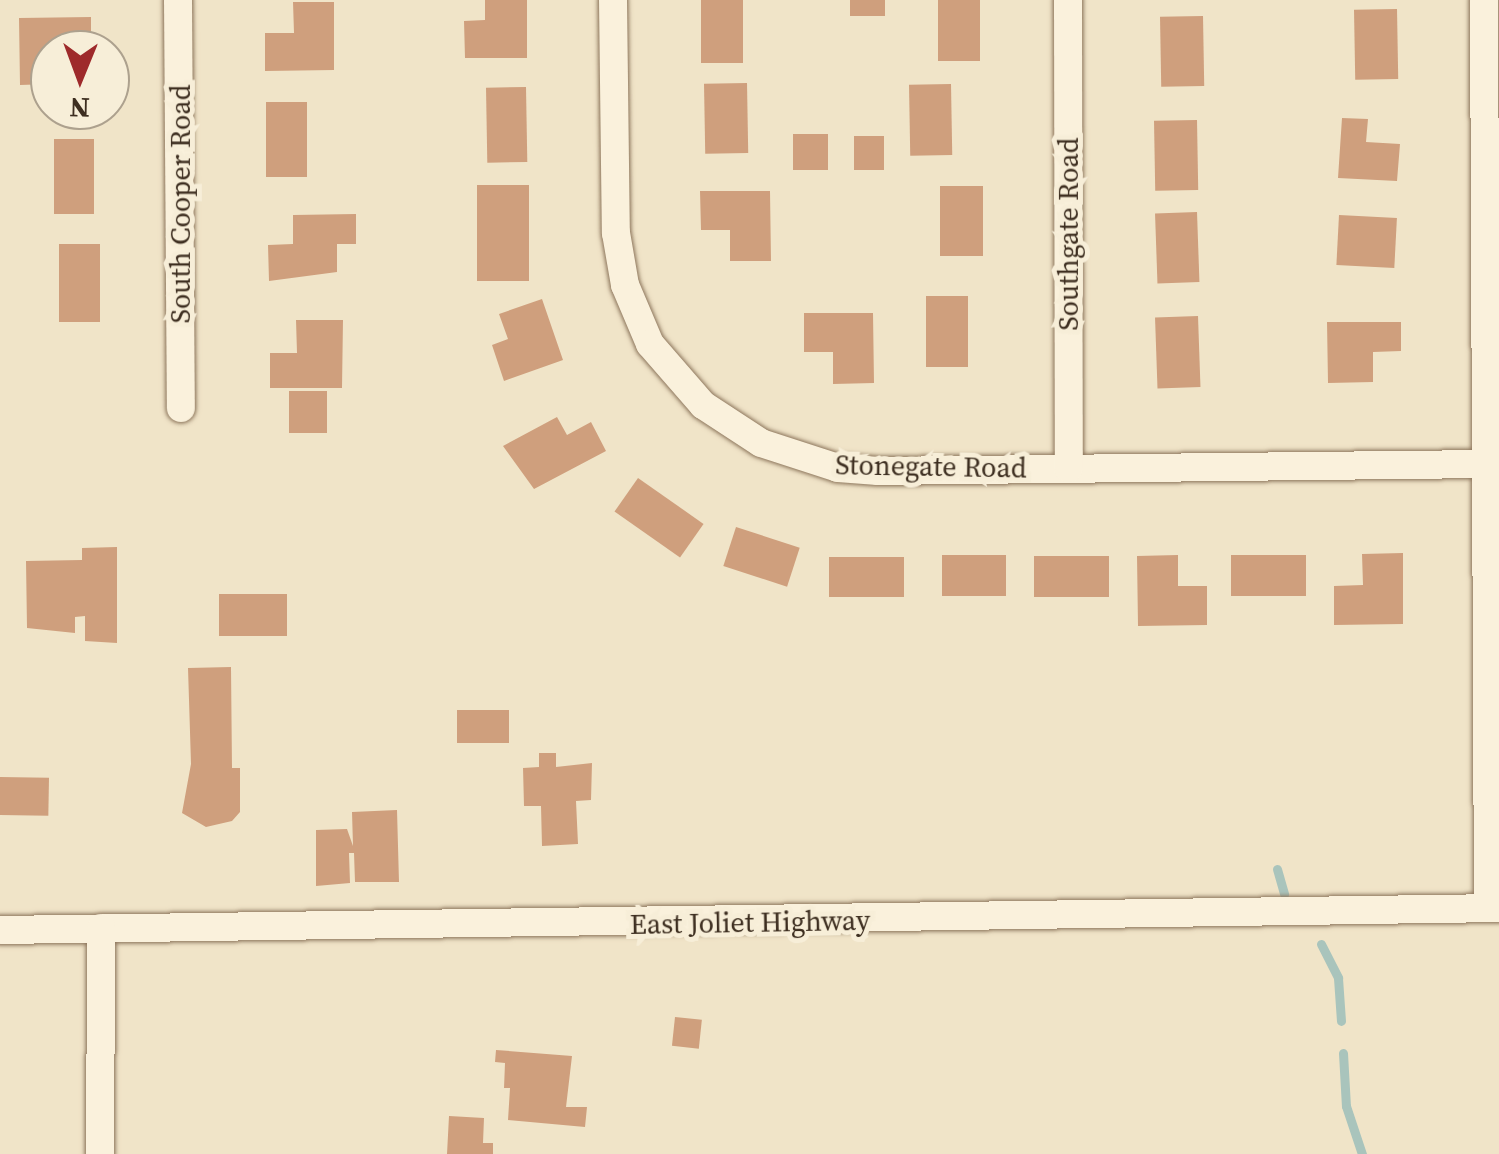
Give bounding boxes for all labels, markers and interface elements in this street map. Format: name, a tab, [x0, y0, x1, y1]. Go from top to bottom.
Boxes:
north arrow	[30, 30, 130, 130]
street label: South Cooper Road	[163, 85, 197, 323]
text: N	[69, 89, 90, 127]
street label: Southgate Road	[1051, 137, 1085, 331]
street label: Stonegate Road	[835, 448, 1027, 484]
street label: East Joliet Highway	[630, 903, 870, 941]

